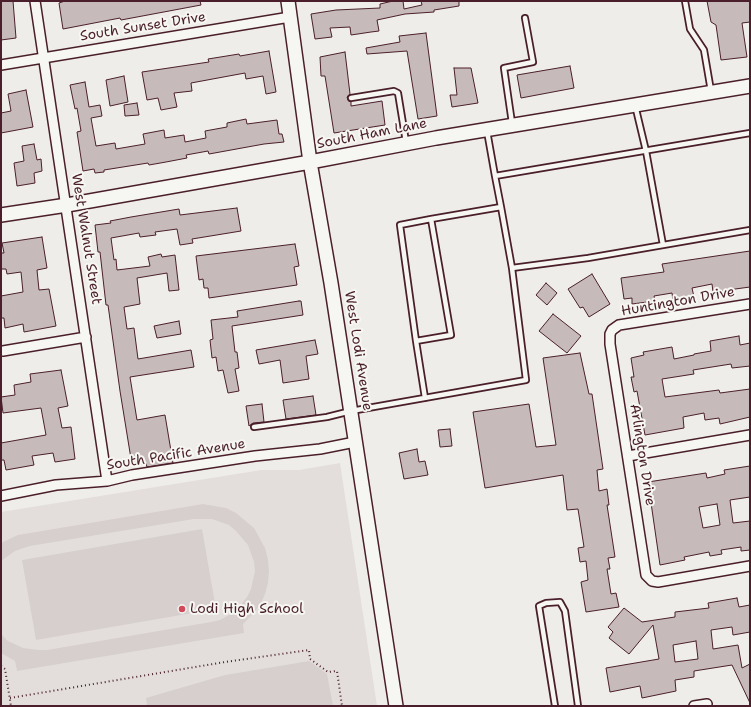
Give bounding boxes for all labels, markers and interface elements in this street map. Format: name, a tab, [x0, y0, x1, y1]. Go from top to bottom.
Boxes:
street label: South Sunset Drive	[79, 9, 207, 45]
street label: South Ham Lane	[316, 115, 428, 153]
street label: West Walnut Street	[67, 172, 105, 306]
street label: Huntington Drive	[620, 284, 736, 320]
street label: West Lodi Avenue	[340, 290, 376, 412]
street label: Arlington Drive	[626, 403, 658, 507]
street label: South Pacific Avenue	[105, 436, 247, 474]
place label: Lodi High School	[190, 601, 303, 617]
marker: Lodi High School	[177, 604, 187, 614]

